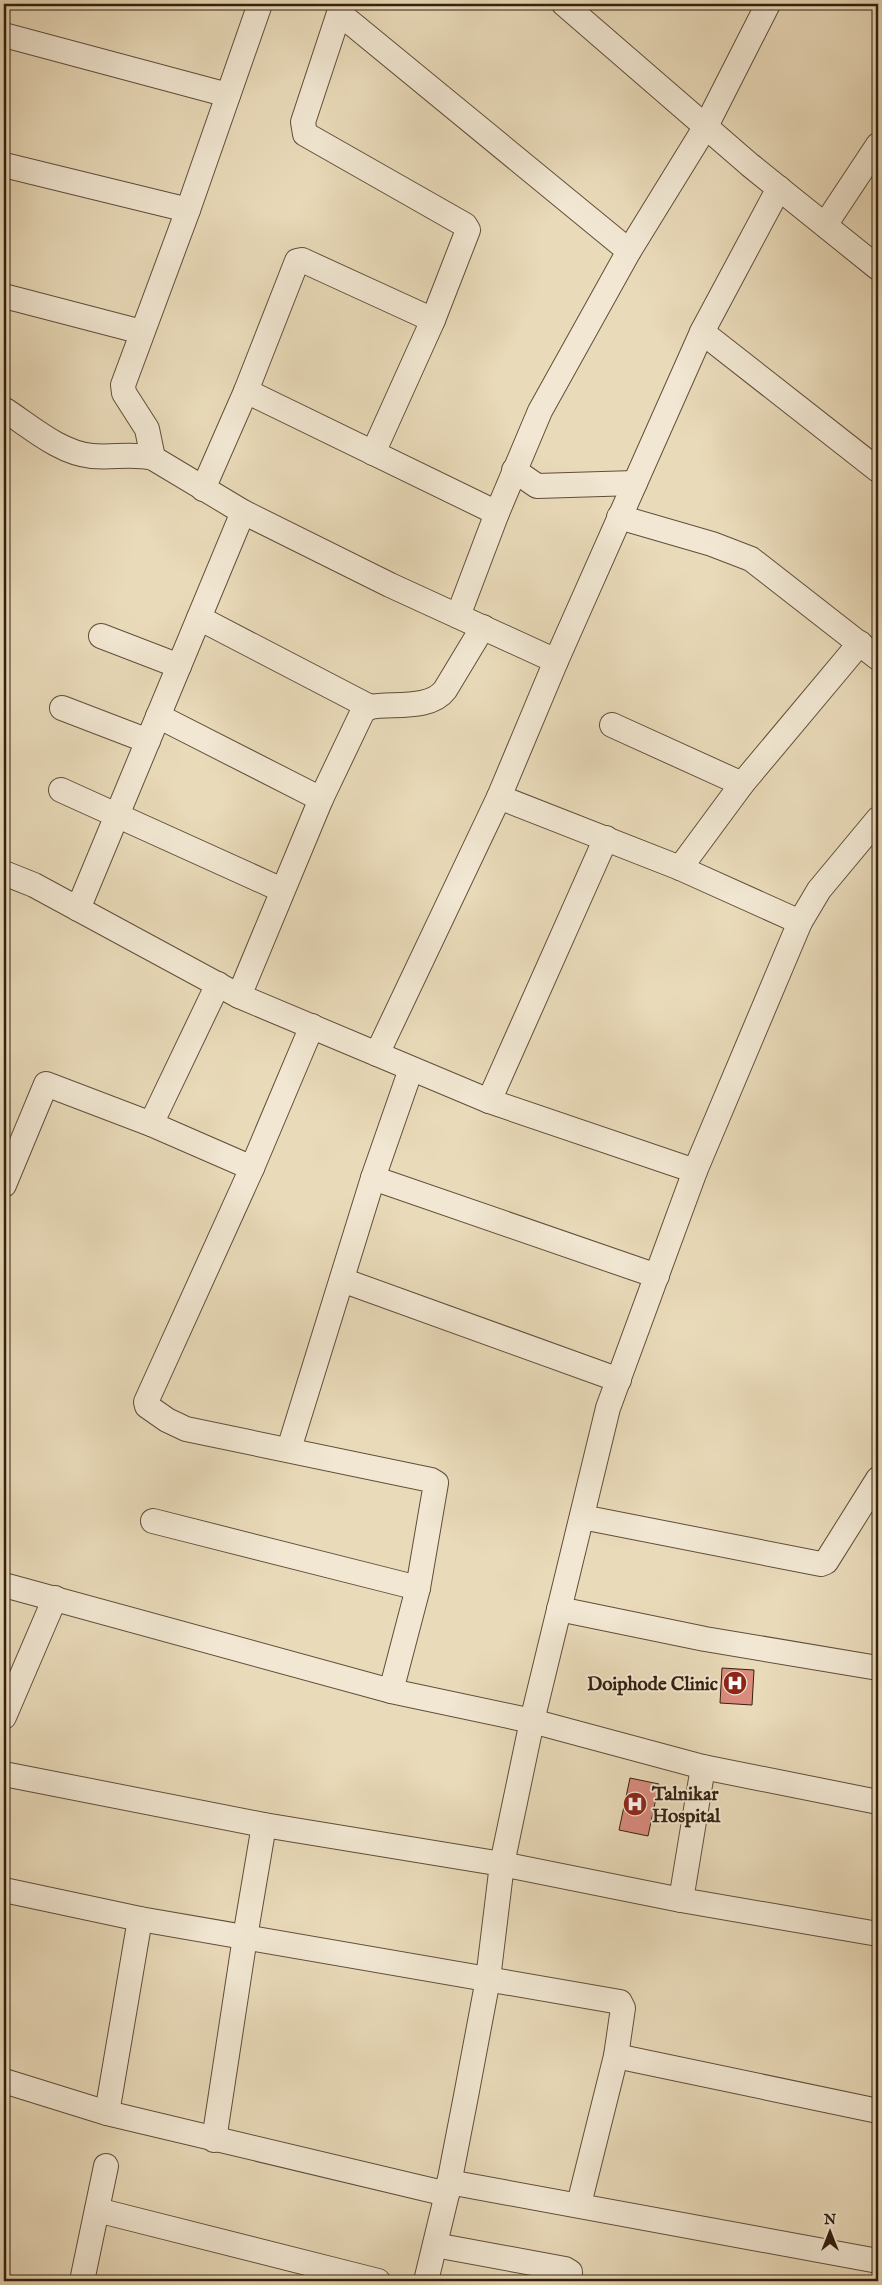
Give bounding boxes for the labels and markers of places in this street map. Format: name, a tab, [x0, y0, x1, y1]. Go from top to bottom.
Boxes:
hospital icon: Doiphode Clinic	[722, 1670, 748, 1696]
place label: Doiphode Clinic	[587, 1673, 718, 1697]
place label: Talnikar Hospital	[651, 1783, 721, 1829]
hospital icon: Talnikar Hospital	[622, 1791, 648, 1817]

